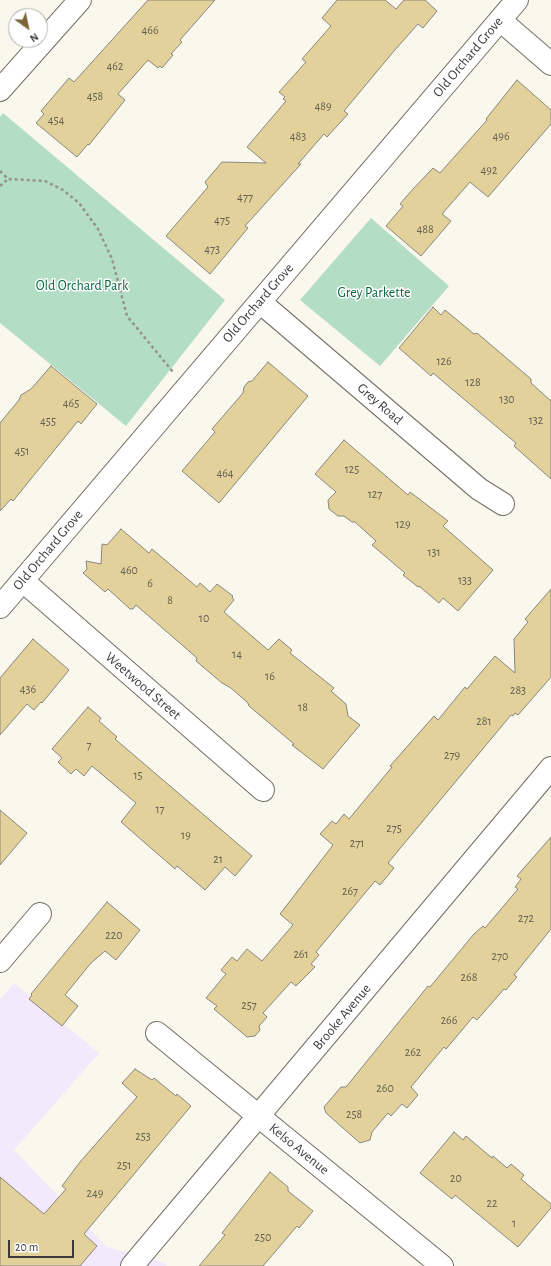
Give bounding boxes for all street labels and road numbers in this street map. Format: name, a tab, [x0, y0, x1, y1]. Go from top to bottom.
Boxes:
street label: Old Orchard Grove	[429, 13, 507, 101]
street label: Old Orchard Grove	[219, 260, 297, 346]
street label: Grey Road	[354, 380, 406, 428]
street label: Old Orchard Grove	[9, 506, 87, 594]
street label: Weetwood Street	[102, 649, 184, 723]
street label: Brooke Avenue	[309, 980, 375, 1054]
street label: Kelso Avenue	[266, 1120, 332, 1178]

